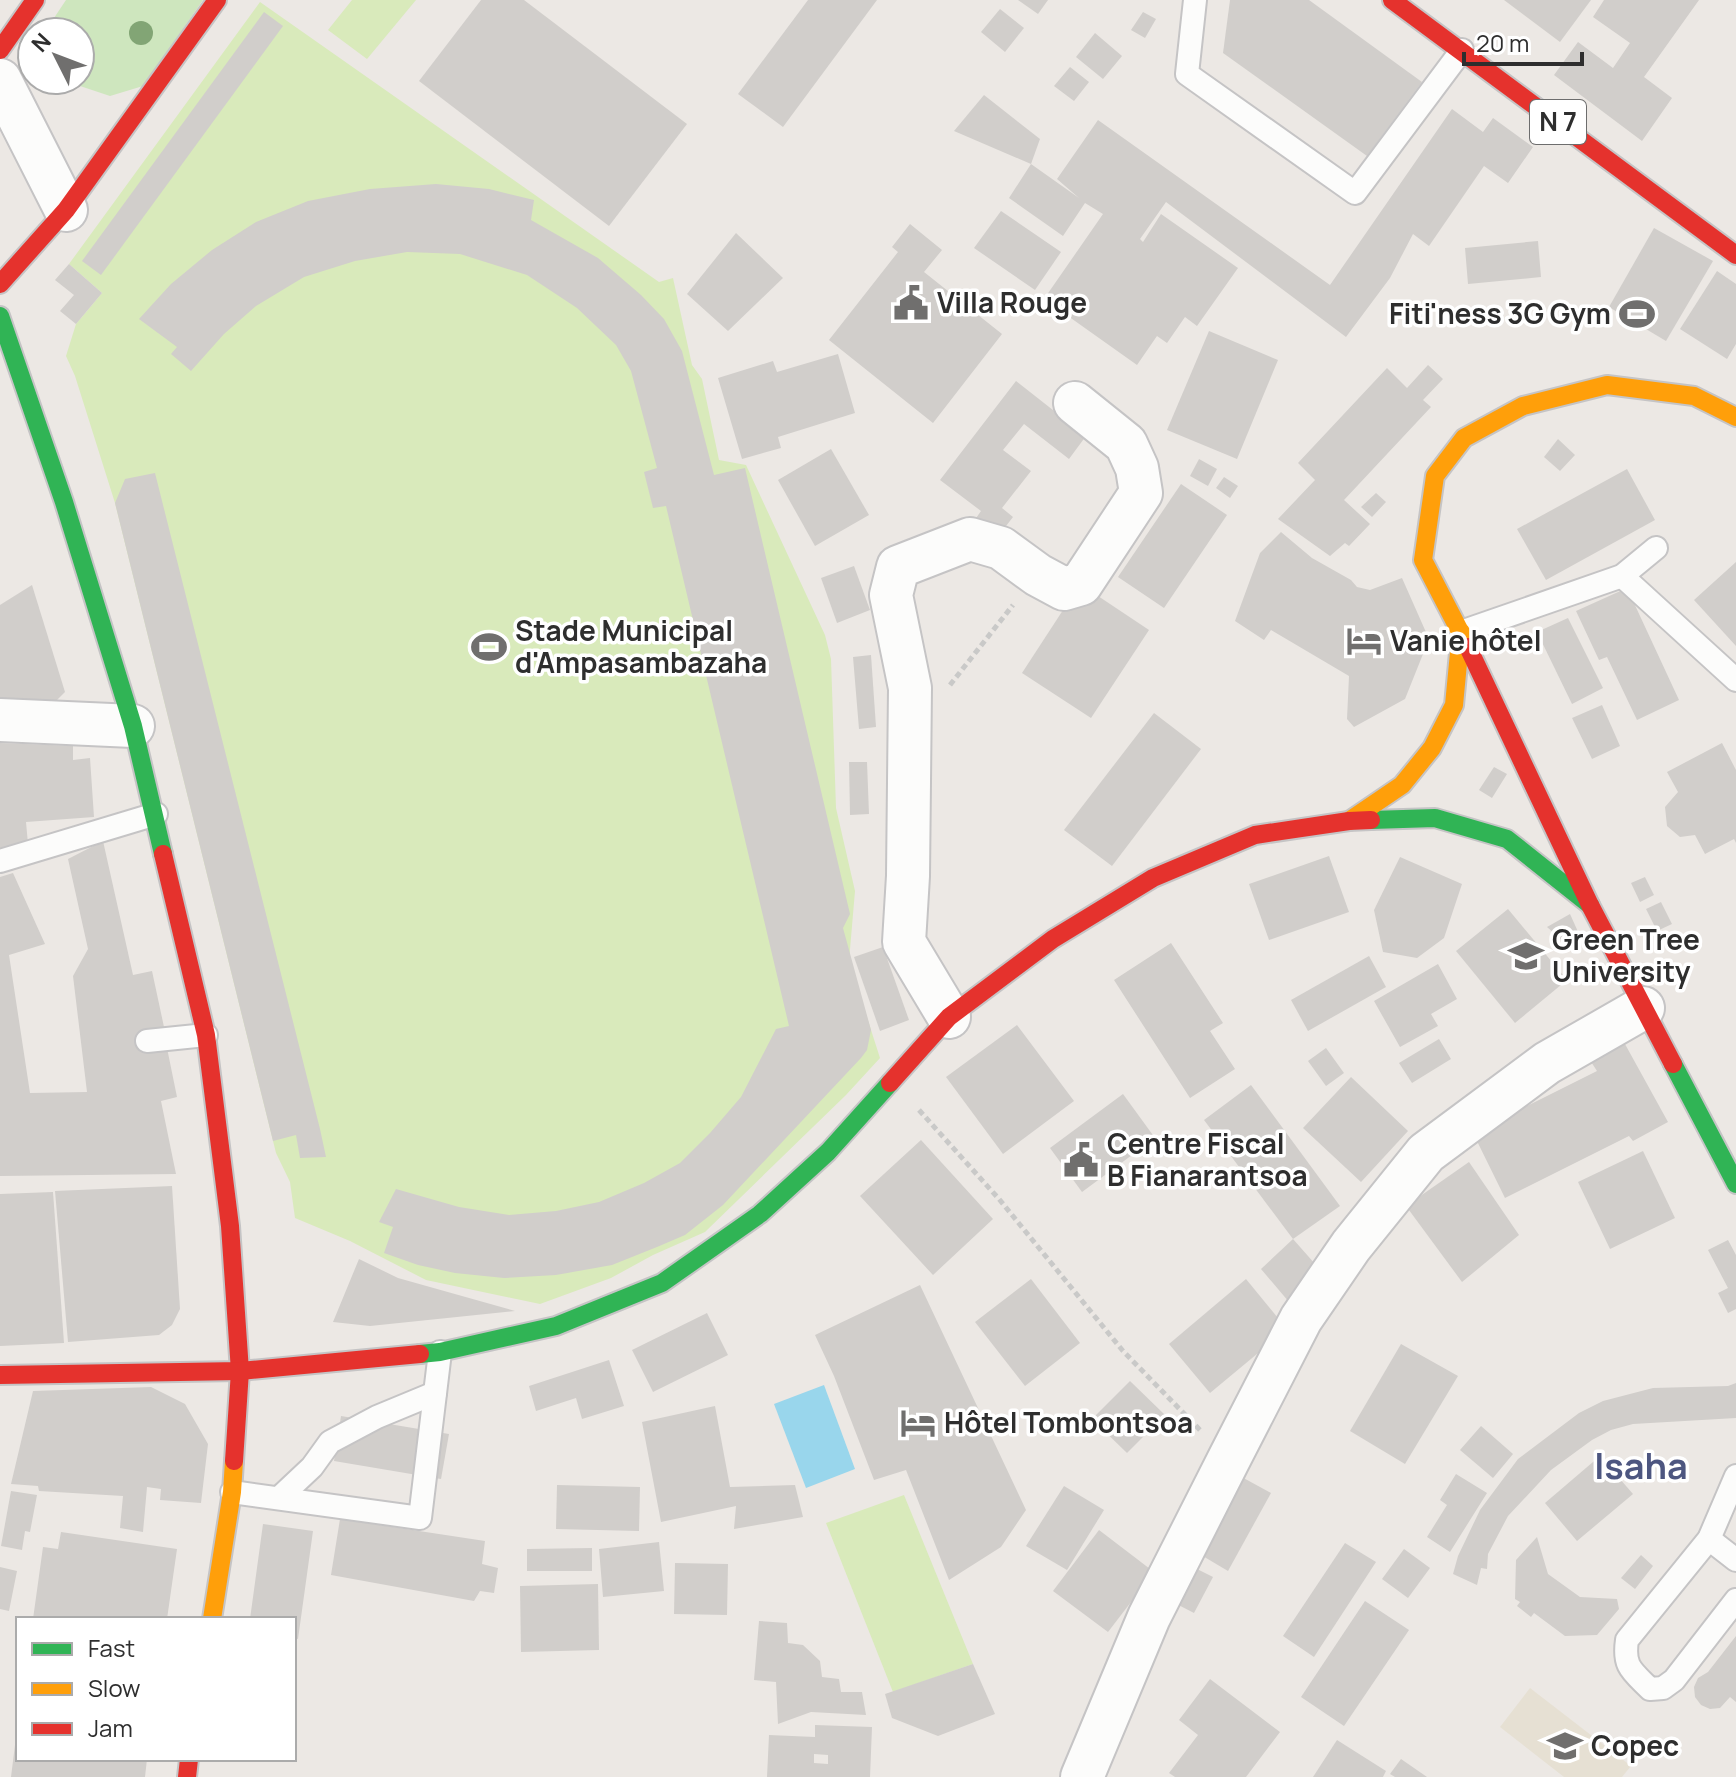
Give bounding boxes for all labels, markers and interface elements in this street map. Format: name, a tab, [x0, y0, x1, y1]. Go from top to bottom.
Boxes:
north arrow	[16, 16, 96, 96]
scale bar	[1464, 16, 1582, 66]
text: 20 m	[1476, 26, 1529, 59]
text: N	[25, 27, 58, 59]
road number: N 7	[1530, 100, 1586, 144]
place label: Villa Rouge	[937, 283, 1087, 321]
public building icon: Villa Rouge	[892, 284, 930, 322]
place label: Fiti'ness 3G Gym	[1389, 294, 1611, 332]
sports icon: Fiti'ness 3G Gym	[1618, 295, 1656, 333]
place label: Stade Municipal d'Ampasambazaha	[515, 611, 767, 681]
place label: Vanie hôtel	[1390, 621, 1542, 659]
hotel icon: Vanie hôtel	[1345, 622, 1383, 660]
sports icon: Stade Municipal d'Ampasambazaha	[470, 628, 508, 666]
place label: Green Tree University	[1552, 920, 1700, 990]
school or university icon: Green Tree University	[1507, 937, 1545, 975]
place label: Centre Fiscal B Fianarantsoa	[1107, 1124, 1308, 1194]
public building icon: Centre Fiscal B Fianarantsoa	[1062, 1141, 1100, 1179]
place label: Hôtel Tombontsoa	[944, 1403, 1193, 1441]
hotel icon: Hôtel Tombontsoa	[899, 1404, 937, 1442]
district label: Isaha	[1594, 1441, 1688, 1490]
legend	[16, 1617, 296, 1761]
text: Fast	[88, 1631, 135, 1664]
text: Slow	[88, 1671, 141, 1704]
text: Jam	[88, 1711, 133, 1744]
place label: Copec	[1591, 1726, 1679, 1764]
school or university icon: Copec	[1546, 1727, 1584, 1765]

